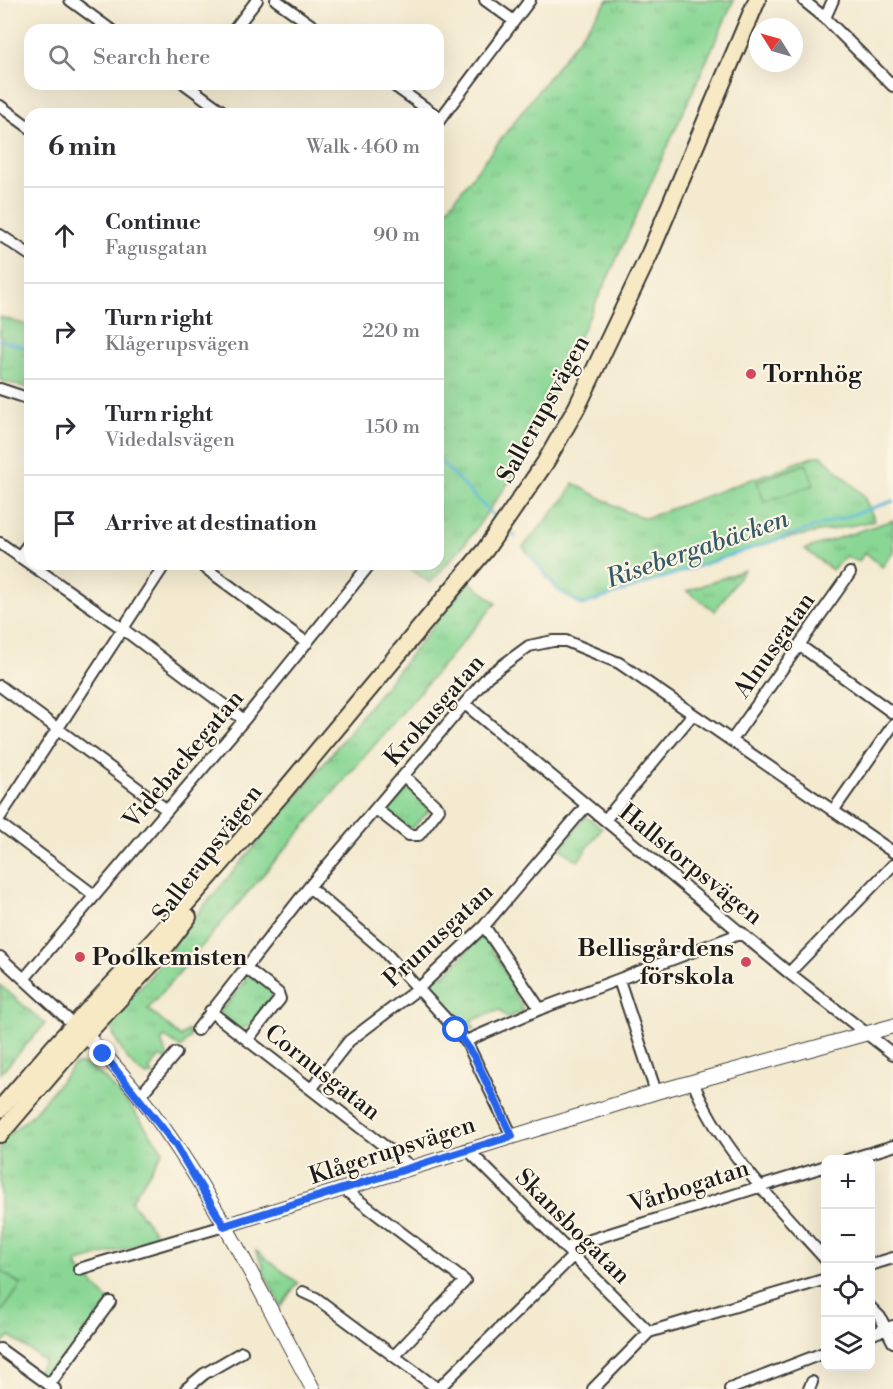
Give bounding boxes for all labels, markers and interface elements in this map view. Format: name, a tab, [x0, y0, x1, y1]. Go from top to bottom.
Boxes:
north arrow	[749, 18, 803, 72]
search box	[24, 24, 444, 90]
icon: search	[45, 41, 78, 74]
text: Search here	[93, 44, 210, 71]
text: 6 min	[48, 131, 116, 163]
text: Walk · 460 m	[306, 135, 420, 160]
text: Continue	[105, 209, 201, 236]
icon: ahead	[48, 219, 81, 252]
text: 90 m	[373, 223, 420, 248]
text: Fagusgatan	[105, 236, 207, 261]
text: Turn right	[105, 305, 213, 332]
icon: right	[48, 315, 81, 348]
text: 220 m	[362, 319, 420, 344]
street label: Sallerupsvägen	[491, 330, 597, 489]
text: Klågerupsvägen	[105, 332, 249, 357]
place label: Tornhög	[763, 360, 863, 390]
marker: Tornhög	[744, 367, 758, 381]
text: Turn right	[105, 401, 213, 428]
icon: right	[48, 411, 81, 444]
text: 150 m	[365, 415, 420, 440]
text: Videdalsvägen	[105, 428, 235, 453]
water label: Risebergabäcken	[601, 503, 793, 596]
icon: arrive	[48, 507, 81, 540]
text: Arrive at destination	[105, 510, 317, 537]
street label: Alnusgatan	[727, 587, 822, 705]
street label: Krokusgatan	[378, 649, 491, 773]
street label: Videbackegatan	[116, 684, 250, 836]
street label: Sallerupsvägen	[146, 779, 269, 928]
street label: Hallstorpsvägen	[612, 798, 768, 932]
street label: Prunusgatan	[377, 877, 500, 994]
place label: Bellisgårdens förskola	[577, 934, 735, 992]
place label: Poolkemisten	[92, 943, 247, 973]
marker: Poolkemisten	[73, 950, 87, 964]
marker: Bellisgårdens förskola	[739, 955, 753, 969]
route start	[442, 1016, 468, 1042]
street label: Cornusgatan	[258, 1018, 386, 1127]
route end	[89, 1040, 115, 1066]
street label: Klågerupsvägen	[305, 1110, 479, 1192]
street label: Vårbogatan	[625, 1153, 753, 1221]
map controls	[821, 1155, 875, 1371]
button: +	[821, 1155, 875, 1209]
street label: Skansbogatan	[508, 1163, 636, 1291]
button: −	[821, 1209, 875, 1263]
button: locate	[821, 1263, 875, 1317]
button: layers	[821, 1317, 875, 1371]

